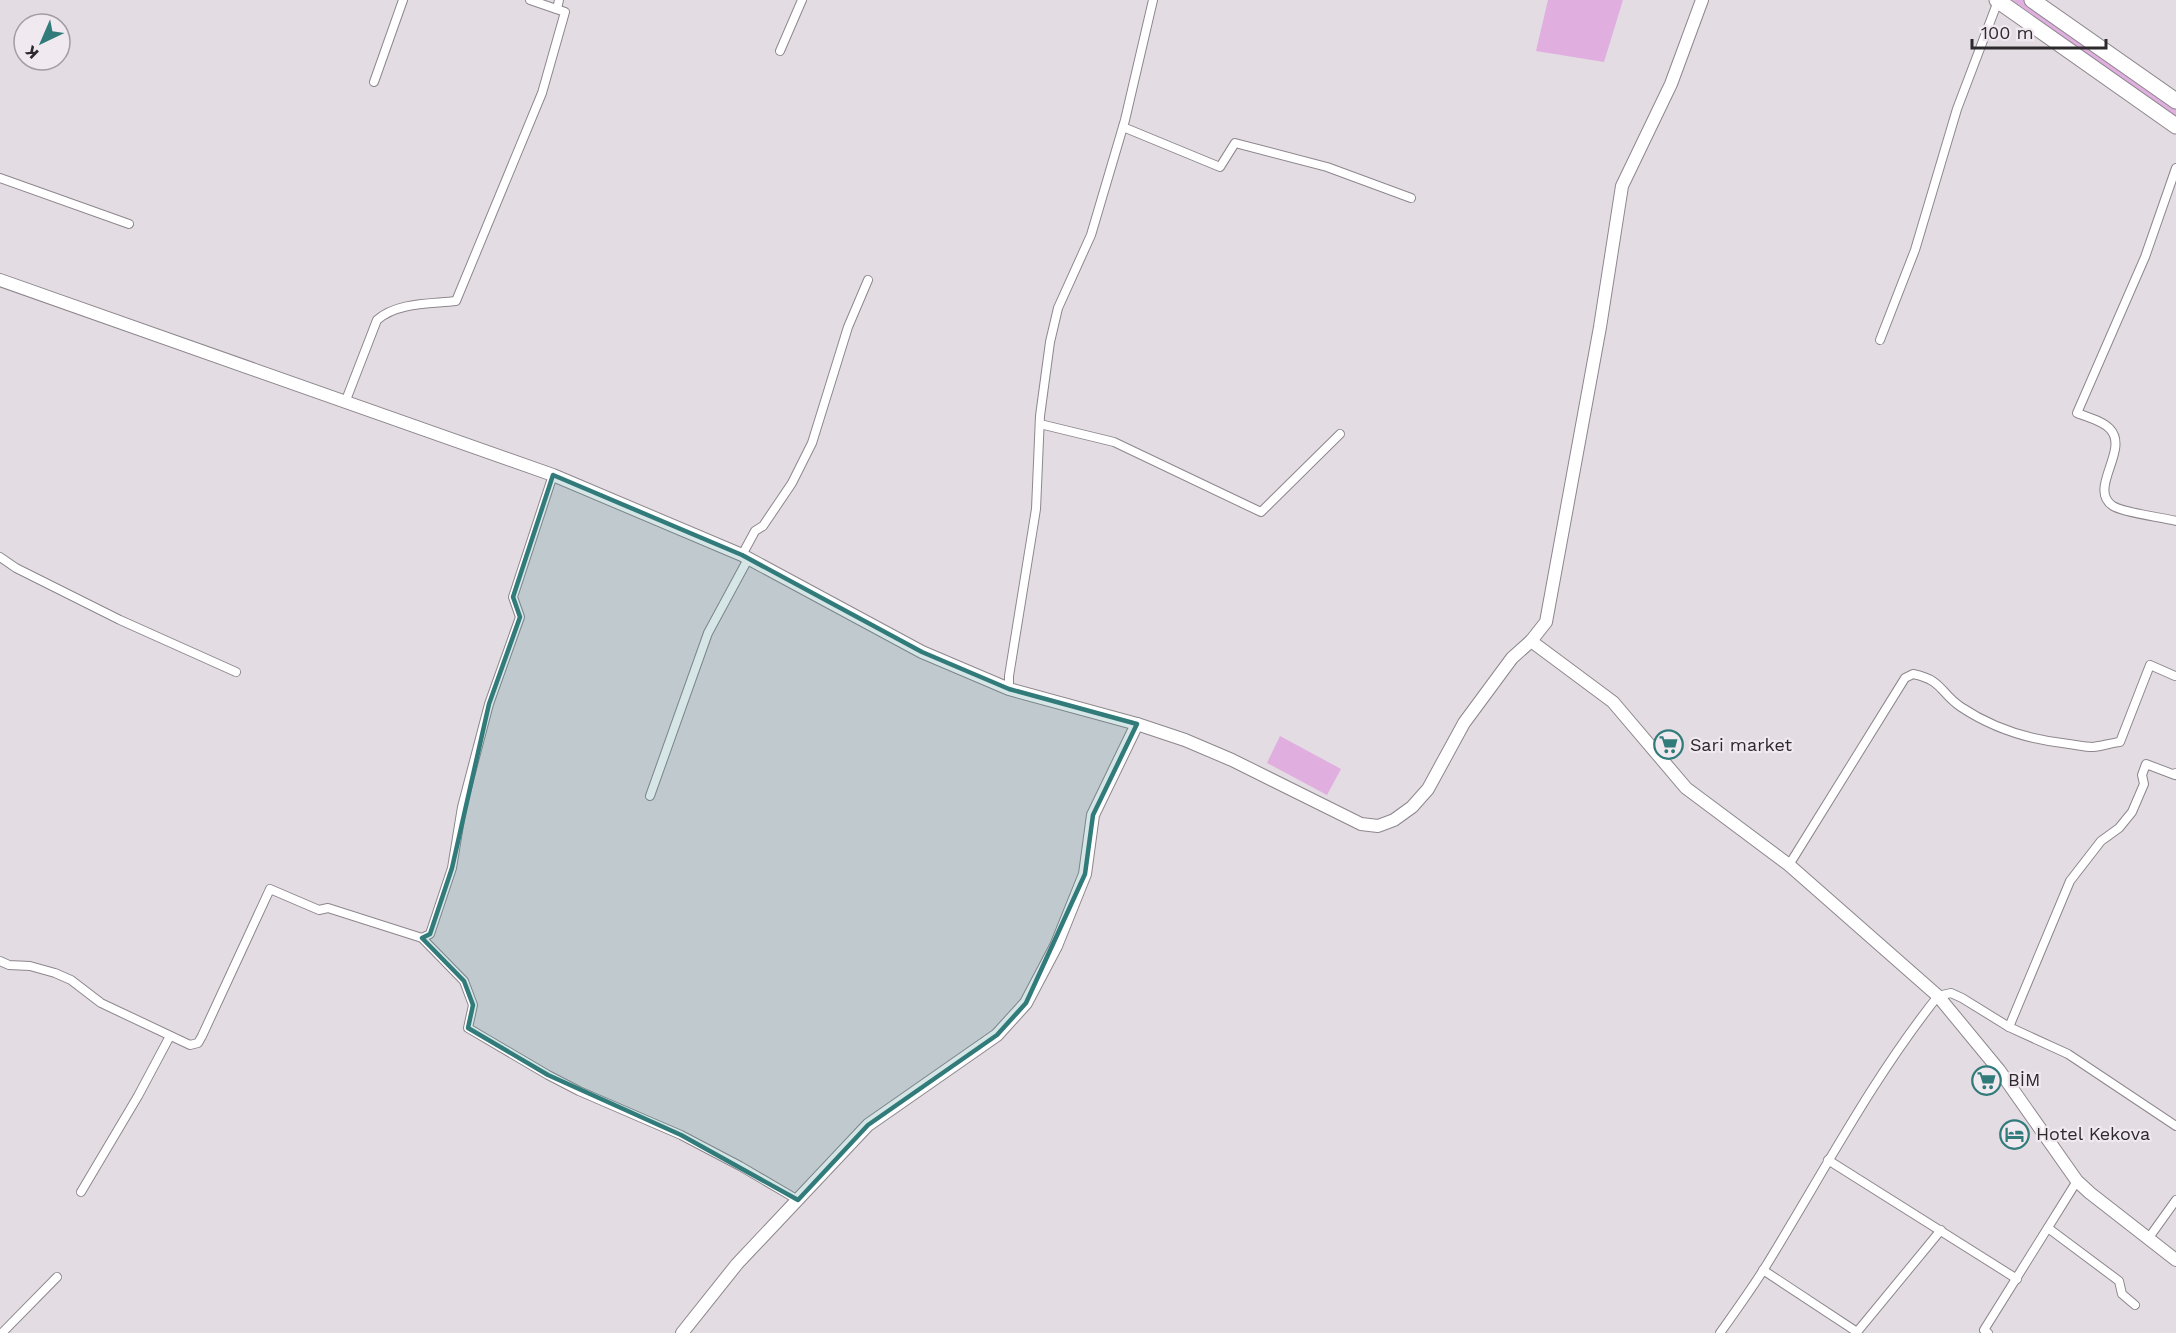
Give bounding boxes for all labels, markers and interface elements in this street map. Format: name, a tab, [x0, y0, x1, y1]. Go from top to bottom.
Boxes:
north arrow	[12, 12, 72, 72]
scale bar	[1972, 12, 2106, 50]
text: 100 m	[1981, 22, 2034, 43]
text: K	[21, 42, 43, 63]
supermarket icon: Sari market	[1653, 729, 1685, 761]
place label: Sari market	[1690, 734, 1792, 755]
supermarket icon: BİM	[1971, 1064, 2003, 1096]
place label: BİM	[2008, 1069, 2040, 1090]
hotel icon: Hotel Kekova	[1999, 1118, 2031, 1150]
place label: Hotel Kekova	[2036, 1123, 2150, 1144]

